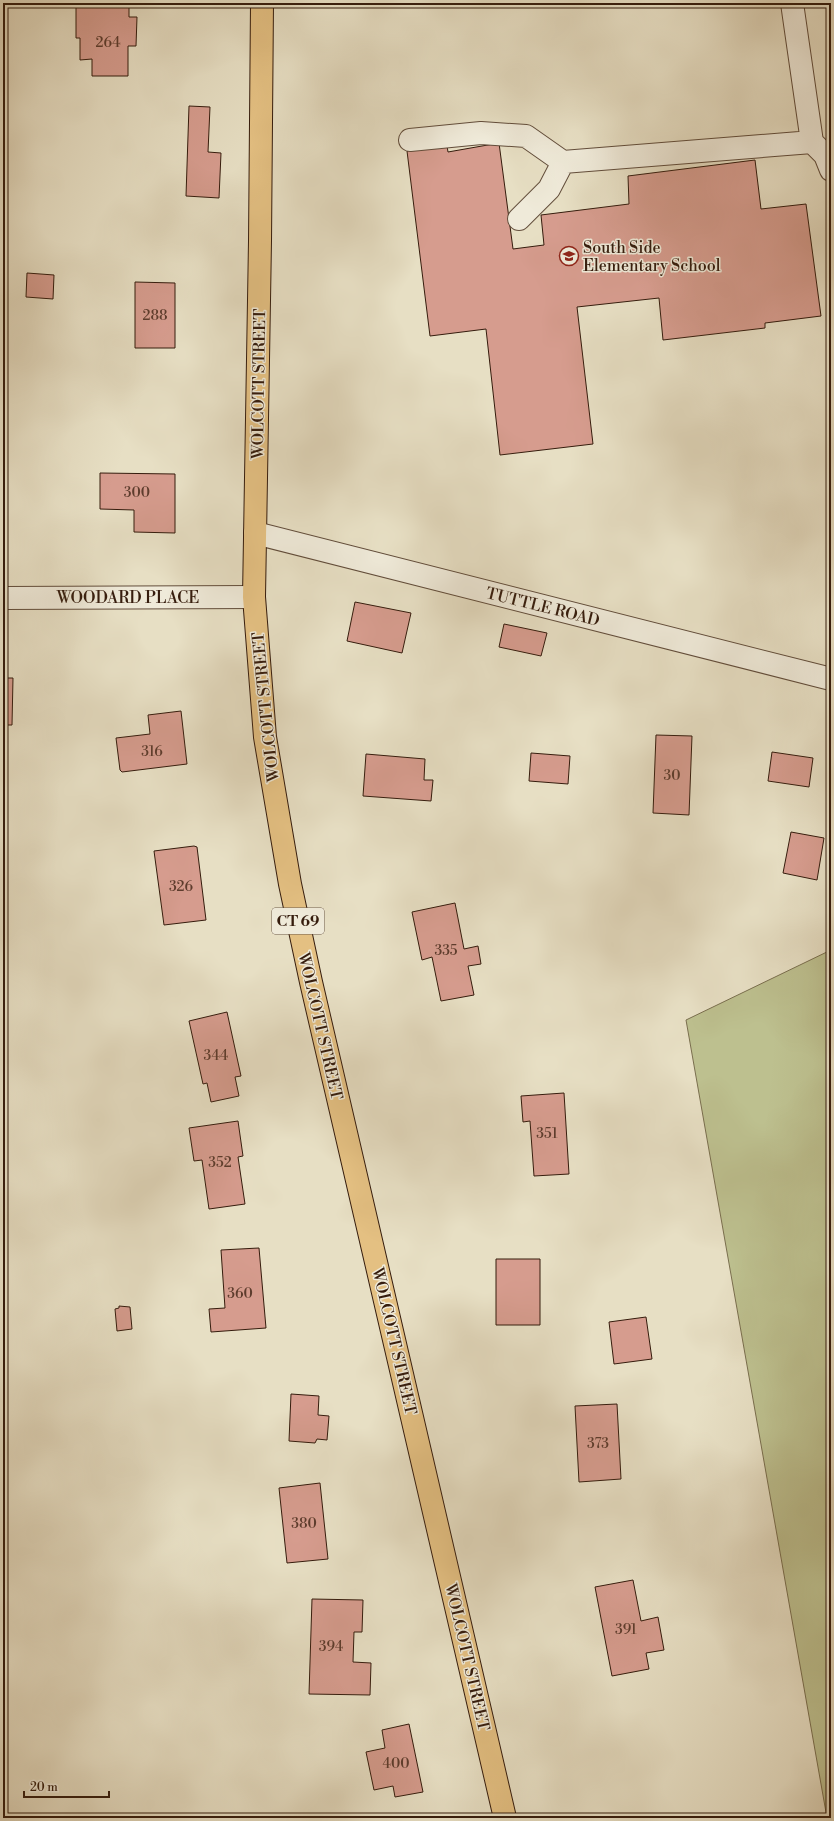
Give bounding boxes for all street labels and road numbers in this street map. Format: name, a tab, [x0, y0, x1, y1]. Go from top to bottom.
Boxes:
street label: WOLCOTT STREET	[248, 309, 270, 460]
street label: TUTTLE ROAD	[484, 583, 602, 631]
street label: WOODARD PLACE	[56, 588, 199, 608]
street label: WOLCOTT STREET	[248, 631, 284, 784]
road number: CT 69	[272, 908, 324, 934]
street label: WOLCOTT STREET	[293, 950, 347, 1102]
street label: WOLCOTT STREET	[367, 1265, 421, 1417]
street label: WOLCOTT STREET	[440, 1581, 494, 1733]

